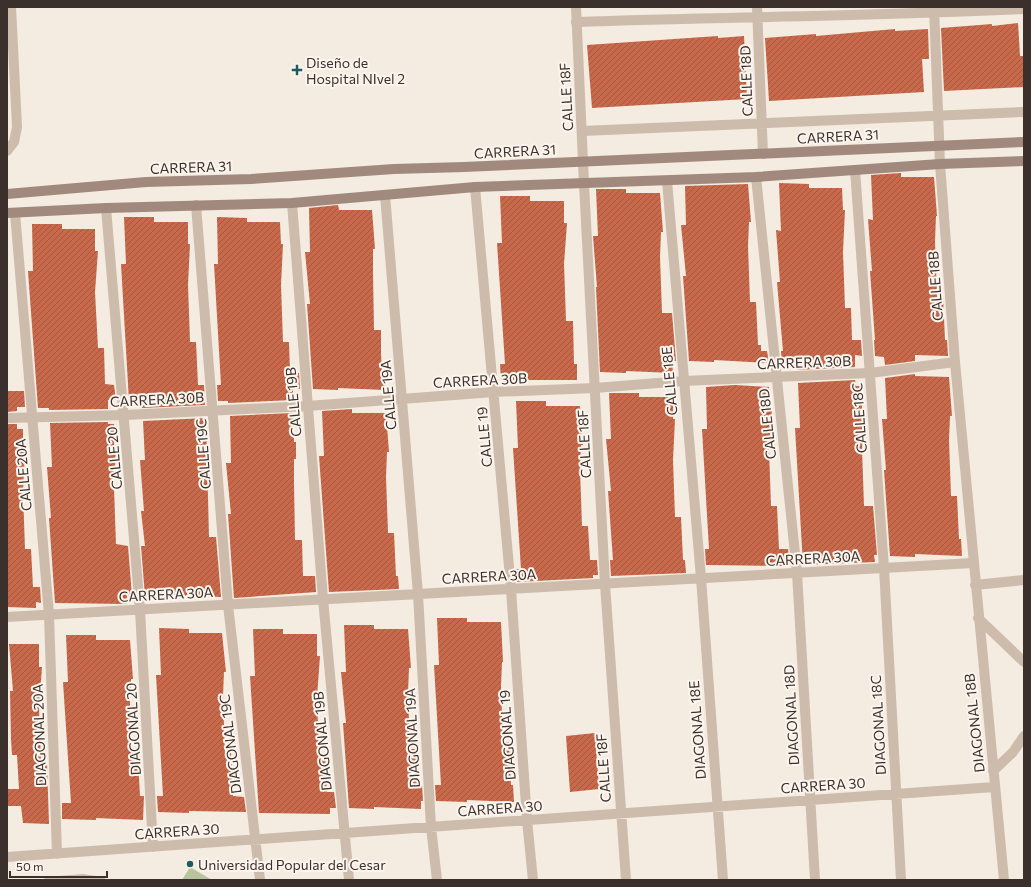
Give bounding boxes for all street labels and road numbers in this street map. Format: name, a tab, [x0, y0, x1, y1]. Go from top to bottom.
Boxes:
street label: CALLE 18D	[736, 45, 756, 117]
street label: CALLE 18F	[556, 62, 576, 132]
street label: CARRERA 31	[797, 125, 879, 147]
street label: CARRERA 31	[474, 140, 556, 162]
street label: CARRERA 31	[150, 157, 232, 177]
street label: CALLE 18B	[924, 251, 946, 321]
street label: CALLE 18E	[658, 346, 680, 416]
street label: CARRERA 30B	[757, 352, 851, 372]
street label: CALLE 19A	[376, 359, 400, 431]
street label: CALLE 19B	[281, 366, 305, 438]
street label: CARRERA 30B	[433, 369, 527, 391]
street label: CALLE 18C	[848, 382, 870, 454]
street label: CARRERA 30B	[110, 388, 204, 410]
street label: CALLE 18D	[755, 388, 779, 460]
street label: CALLE 19	[473, 406, 495, 468]
street label: CALLE 18F	[574, 409, 594, 479]
street label: CALLE 19C	[192, 418, 214, 490]
street label: CALLE 20	[103, 426, 125, 490]
street label: CALLE 20A	[11, 438, 35, 512]
street label: CARRERA 30A	[765, 547, 861, 569]
street label: CARRERA 30A	[441, 565, 537, 587]
street label: CARRERA 30A	[118, 583, 214, 605]
street label: DIAGONAL 18D	[780, 664, 802, 766]
street label: DIAGONAL 18B	[960, 673, 988, 773]
street label: DIAGONAL 18C	[867, 675, 889, 775]
street label: DIAGONAL 18E	[685, 680, 709, 780]
street label: DIAGONAL 20	[122, 682, 144, 776]
street label: DIAGONAL 20A	[29, 683, 49, 786]
street label: DIAGONAL 19A	[401, 687, 423, 788]
street label: DIAGONAL 19	[495, 689, 519, 781]
street label: DIAGONAL 19B	[309, 691, 335, 791]
street label: DIAGONAL 19C	[215, 693, 245, 795]
street label: CALLE 18F	[592, 733, 614, 803]
street label: CARRERA 30	[780, 774, 866, 796]
street label: CARRERA 30	[457, 797, 543, 819]
street label: CARRERA 30	[134, 820, 220, 842]

